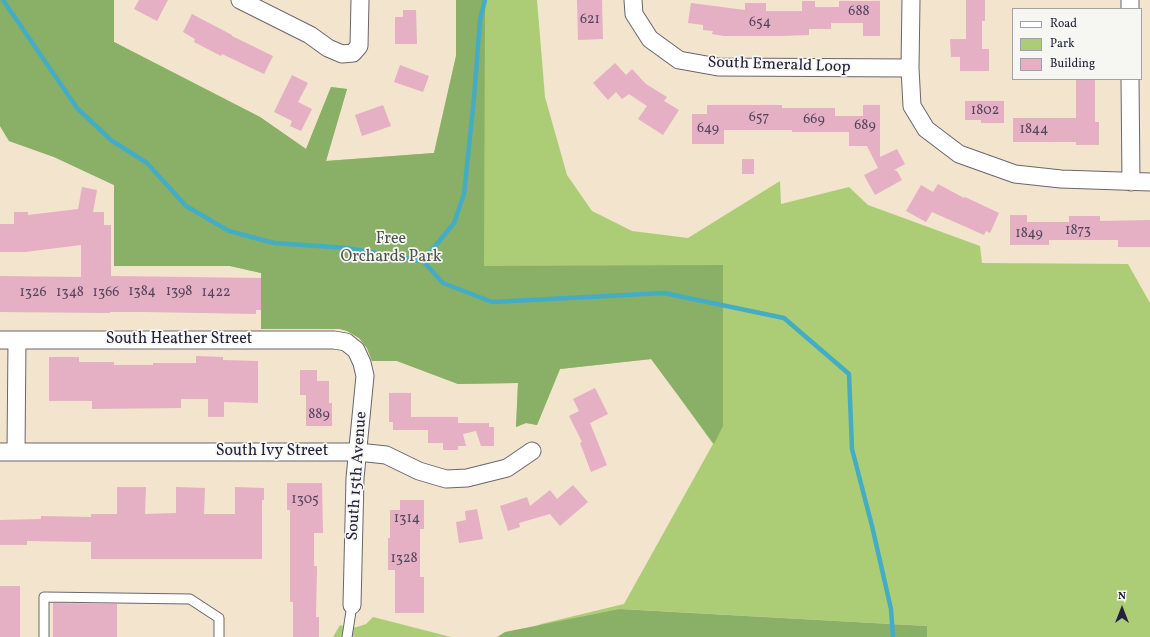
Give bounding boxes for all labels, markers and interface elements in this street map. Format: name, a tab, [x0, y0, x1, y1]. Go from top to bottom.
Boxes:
house number: 688	[848, 4, 870, 20]
legend	[1012, 8, 1142, 80]
house number: 621	[580, 12, 600, 28]
house number: 654	[749, 15, 771, 31]
text: Road	[1050, 16, 1077, 32]
text: Park	[1050, 36, 1075, 52]
street label: South Emerald Loop	[707, 54, 851, 78]
text: Building	[1050, 56, 1095, 72]
house number: 1802	[971, 103, 999, 119]
house number: 657	[749, 110, 769, 126]
house number: 669	[803, 112, 825, 128]
house number: 689	[854, 118, 876, 134]
house number: 649	[697, 121, 719, 137]
house number: 1844	[1020, 122, 1048, 138]
house number: 1873	[1065, 223, 1091, 239]
house number: 1849	[1015, 226, 1043, 242]
park label: Free Orchards Park	[340, 230, 442, 268]
house number: 1384	[128, 284, 156, 300]
house number: 1398	[166, 284, 192, 300]
house number: 1326	[19, 285, 47, 301]
house number: 1348	[56, 285, 84, 301]
house number: 1366	[93, 285, 119, 301]
house number: 1422	[202, 285, 230, 301]
street label: South Heather Street	[106, 330, 252, 350]
house number: 889	[308, 407, 330, 423]
street label: South 15th Avenue	[344, 411, 372, 541]
street label: South Ivy Street	[216, 442, 328, 462]
house number: 1305	[291, 492, 319, 508]
house number: 1314	[394, 511, 420, 527]
house number: 1328	[390, 551, 418, 567]
north arrow	[1102, 589, 1142, 629]
text: N	[1118, 589, 1126, 604]

